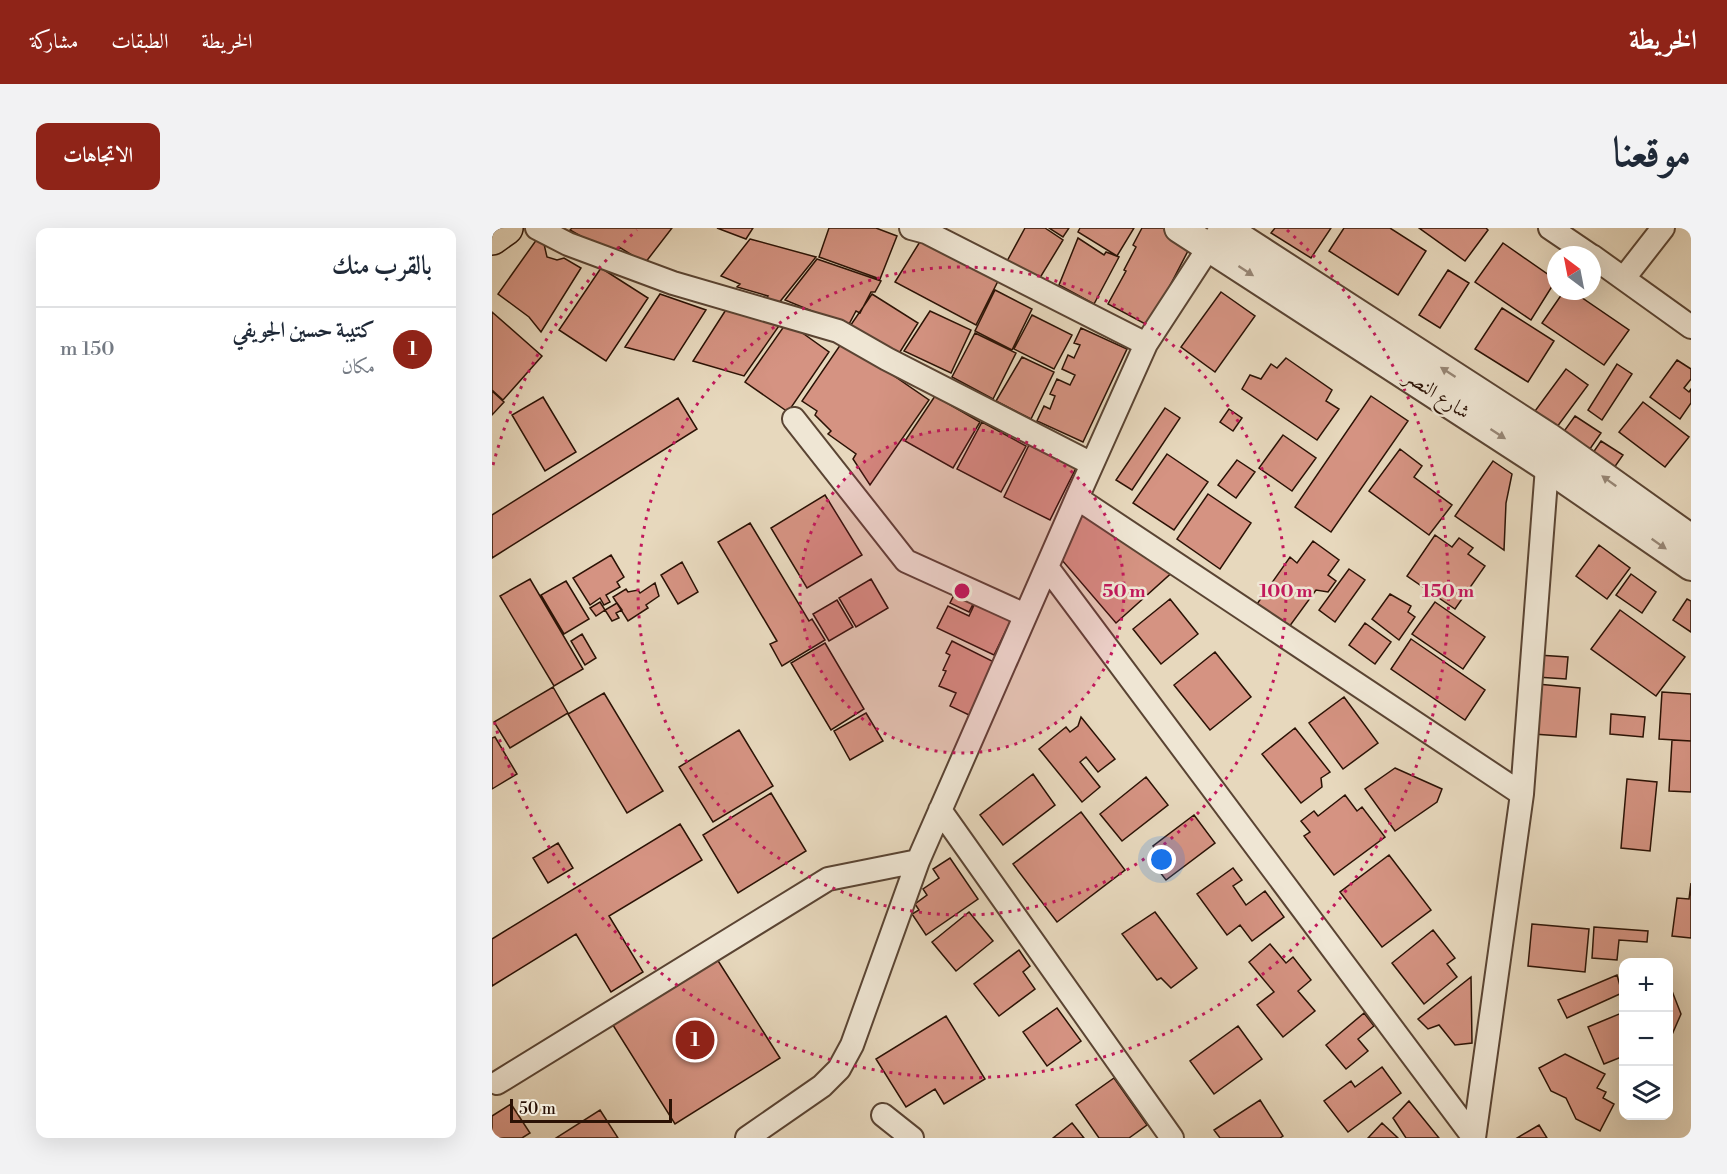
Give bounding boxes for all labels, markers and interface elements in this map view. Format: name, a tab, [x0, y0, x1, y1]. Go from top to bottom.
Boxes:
text: الخريطة	[1629, 23, 1697, 58]
text: مشاركة	[30, 29, 78, 55]
text: الطبقات	[111, 29, 168, 55]
text: الخريطة	[201, 29, 253, 55]
button: الاتجاهات	[36, 123, 160, 190]
text: موقعنا	[1613, 127, 1691, 180]
north arrow	[1547, 246, 1601, 300]
text: بالقرب منك	[332, 250, 432, 282]
one-way arrow	[1238, 265, 1254, 277]
text: كتيبة حسين الجويفي	[232, 317, 375, 344]
text: 150 m	[60, 337, 115, 362]
text: 1	[408, 337, 417, 362]
text: مكان	[341, 355, 375, 380]
street label: شارع النصر	[1396, 364, 1474, 429]
one-way arrow	[1440, 367, 1456, 378]
one-way arrow	[1490, 429, 1506, 440]
one-way arrow	[1602, 475, 1618, 487]
one-way arrow	[1651, 538, 1667, 549]
text: 50 m	[1102, 580, 1146, 603]
text: 100 m	[1259, 580, 1313, 603]
text: 150 m	[1422, 580, 1475, 603]
centre of rings	[952, 581, 972, 601]
your location	[1147, 845, 1176, 874]
map controls	[1619, 958, 1673, 1120]
button: +	[1619, 958, 1673, 1012]
button: −	[1619, 1012, 1673, 1066]
pin: 1	[676, 1018, 714, 1062]
button: layers	[1619, 1066, 1673, 1120]
scale bar	[510, 1096, 672, 1124]
text: 50 m	[519, 1099, 556, 1119]

